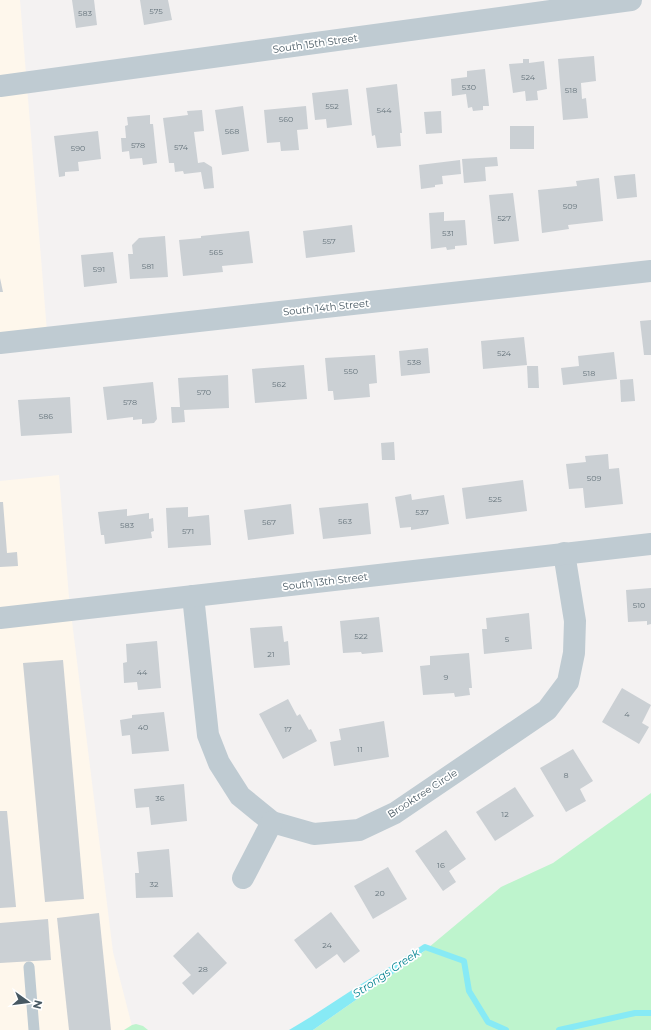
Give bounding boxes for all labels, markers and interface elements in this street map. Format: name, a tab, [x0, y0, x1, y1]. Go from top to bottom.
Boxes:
house number: 575	[149, 6, 163, 16]
house number: 583	[78, 8, 93, 18]
street label: South 15th Street	[272, 31, 358, 56]
house number: 524	[521, 72, 536, 82]
house number: 530	[462, 82, 476, 92]
house number: 518	[565, 85, 577, 95]
house number: 552	[325, 101, 339, 111]
house number: 544	[376, 105, 392, 115]
house number: 560	[279, 114, 293, 124]
house number: 568	[225, 126, 239, 136]
house number: 578	[131, 140, 145, 150]
house number: 574	[174, 142, 189, 152]
house number: 590	[71, 143, 85, 153]
house number: 509	[563, 201, 577, 211]
house number: 527	[497, 213, 511, 223]
house number: 531	[442, 228, 454, 238]
house number: 557	[322, 236, 336, 246]
house number: 565	[209, 247, 223, 257]
house number: 581	[142, 261, 154, 271]
house number: 591	[93, 264, 105, 274]
street label: South 14th Street	[282, 297, 370, 318]
house number: 524	[497, 348, 512, 358]
house number: 538	[407, 357, 421, 367]
house number: 550	[344, 366, 358, 376]
house number: 518	[583, 368, 595, 378]
house number: 562	[272, 379, 286, 389]
house number: 570	[197, 387, 211, 397]
house number: 578	[123, 397, 137, 407]
house number: 586	[39, 411, 53, 421]
house number: 509	[587, 473, 601, 483]
house number: 525	[488, 494, 502, 504]
house number: 537	[415, 507, 429, 517]
house number: 563	[338, 516, 352, 526]
house number: 567	[262, 517, 276, 527]
house number: 583	[120, 520, 135, 530]
house number: 571	[182, 526, 194, 536]
street label: South 13th Street	[282, 570, 368, 593]
house number: 510	[633, 600, 645, 610]
house number: 522	[354, 631, 368, 641]
house number: 5	[505, 634, 510, 644]
house number: 21	[267, 649, 275, 659]
house number: 44	[137, 667, 148, 677]
house number: 9	[444, 672, 449, 682]
house number: 4	[624, 709, 630, 719]
house number: 40	[138, 722, 148, 732]
house number: 17	[284, 724, 292, 734]
house number: 11	[357, 744, 363, 754]
street label: Brooktree Circle	[385, 766, 460, 821]
house number: 8	[563, 770, 569, 780]
house number: 36	[155, 793, 165, 803]
house number: 12	[501, 809, 509, 819]
house number: 16	[437, 860, 445, 870]
house number: 32	[149, 879, 159, 889]
house number: 20	[375, 888, 385, 898]
house number: 24	[322, 940, 333, 950]
water label: Strongs Creek	[350, 945, 422, 1001]
house number: 28	[198, 964, 208, 974]
north arrow	[8, 982, 48, 1022]
text: N	[30, 998, 46, 1010]

